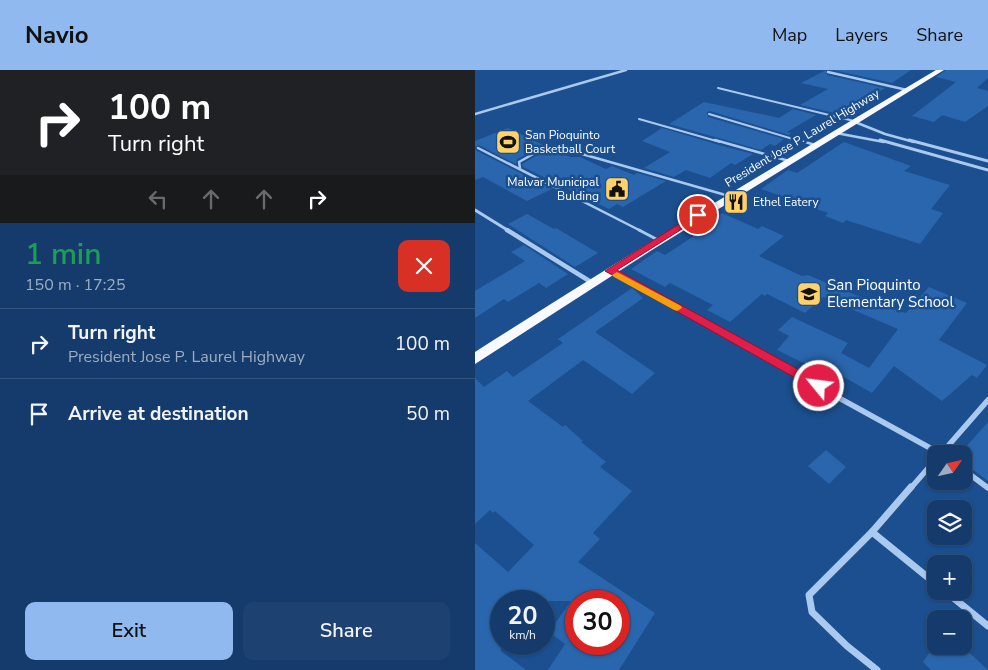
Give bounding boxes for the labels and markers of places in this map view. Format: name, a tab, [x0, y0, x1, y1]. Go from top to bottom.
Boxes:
place label: San Pioquinto Basketball Court	[525, 127, 616, 157]
sports icon: San Pioquinto Basketball Court	[495, 129, 521, 155]
place label: Malvar Municipal Bulding	[507, 174, 599, 204]
public building icon: Malvar Municipal Bulding	[604, 176, 630, 202]
restaurant icon: Ethel Eatery	[723, 189, 749, 215]
pin	[677, 194, 719, 236]
place label: Ethel Eatery	[753, 194, 819, 210]
place label: San Pioquinto Elementary School	[827, 275, 954, 312]
school or university icon: San Pioquinto Elementary School	[796, 281, 822, 307]

